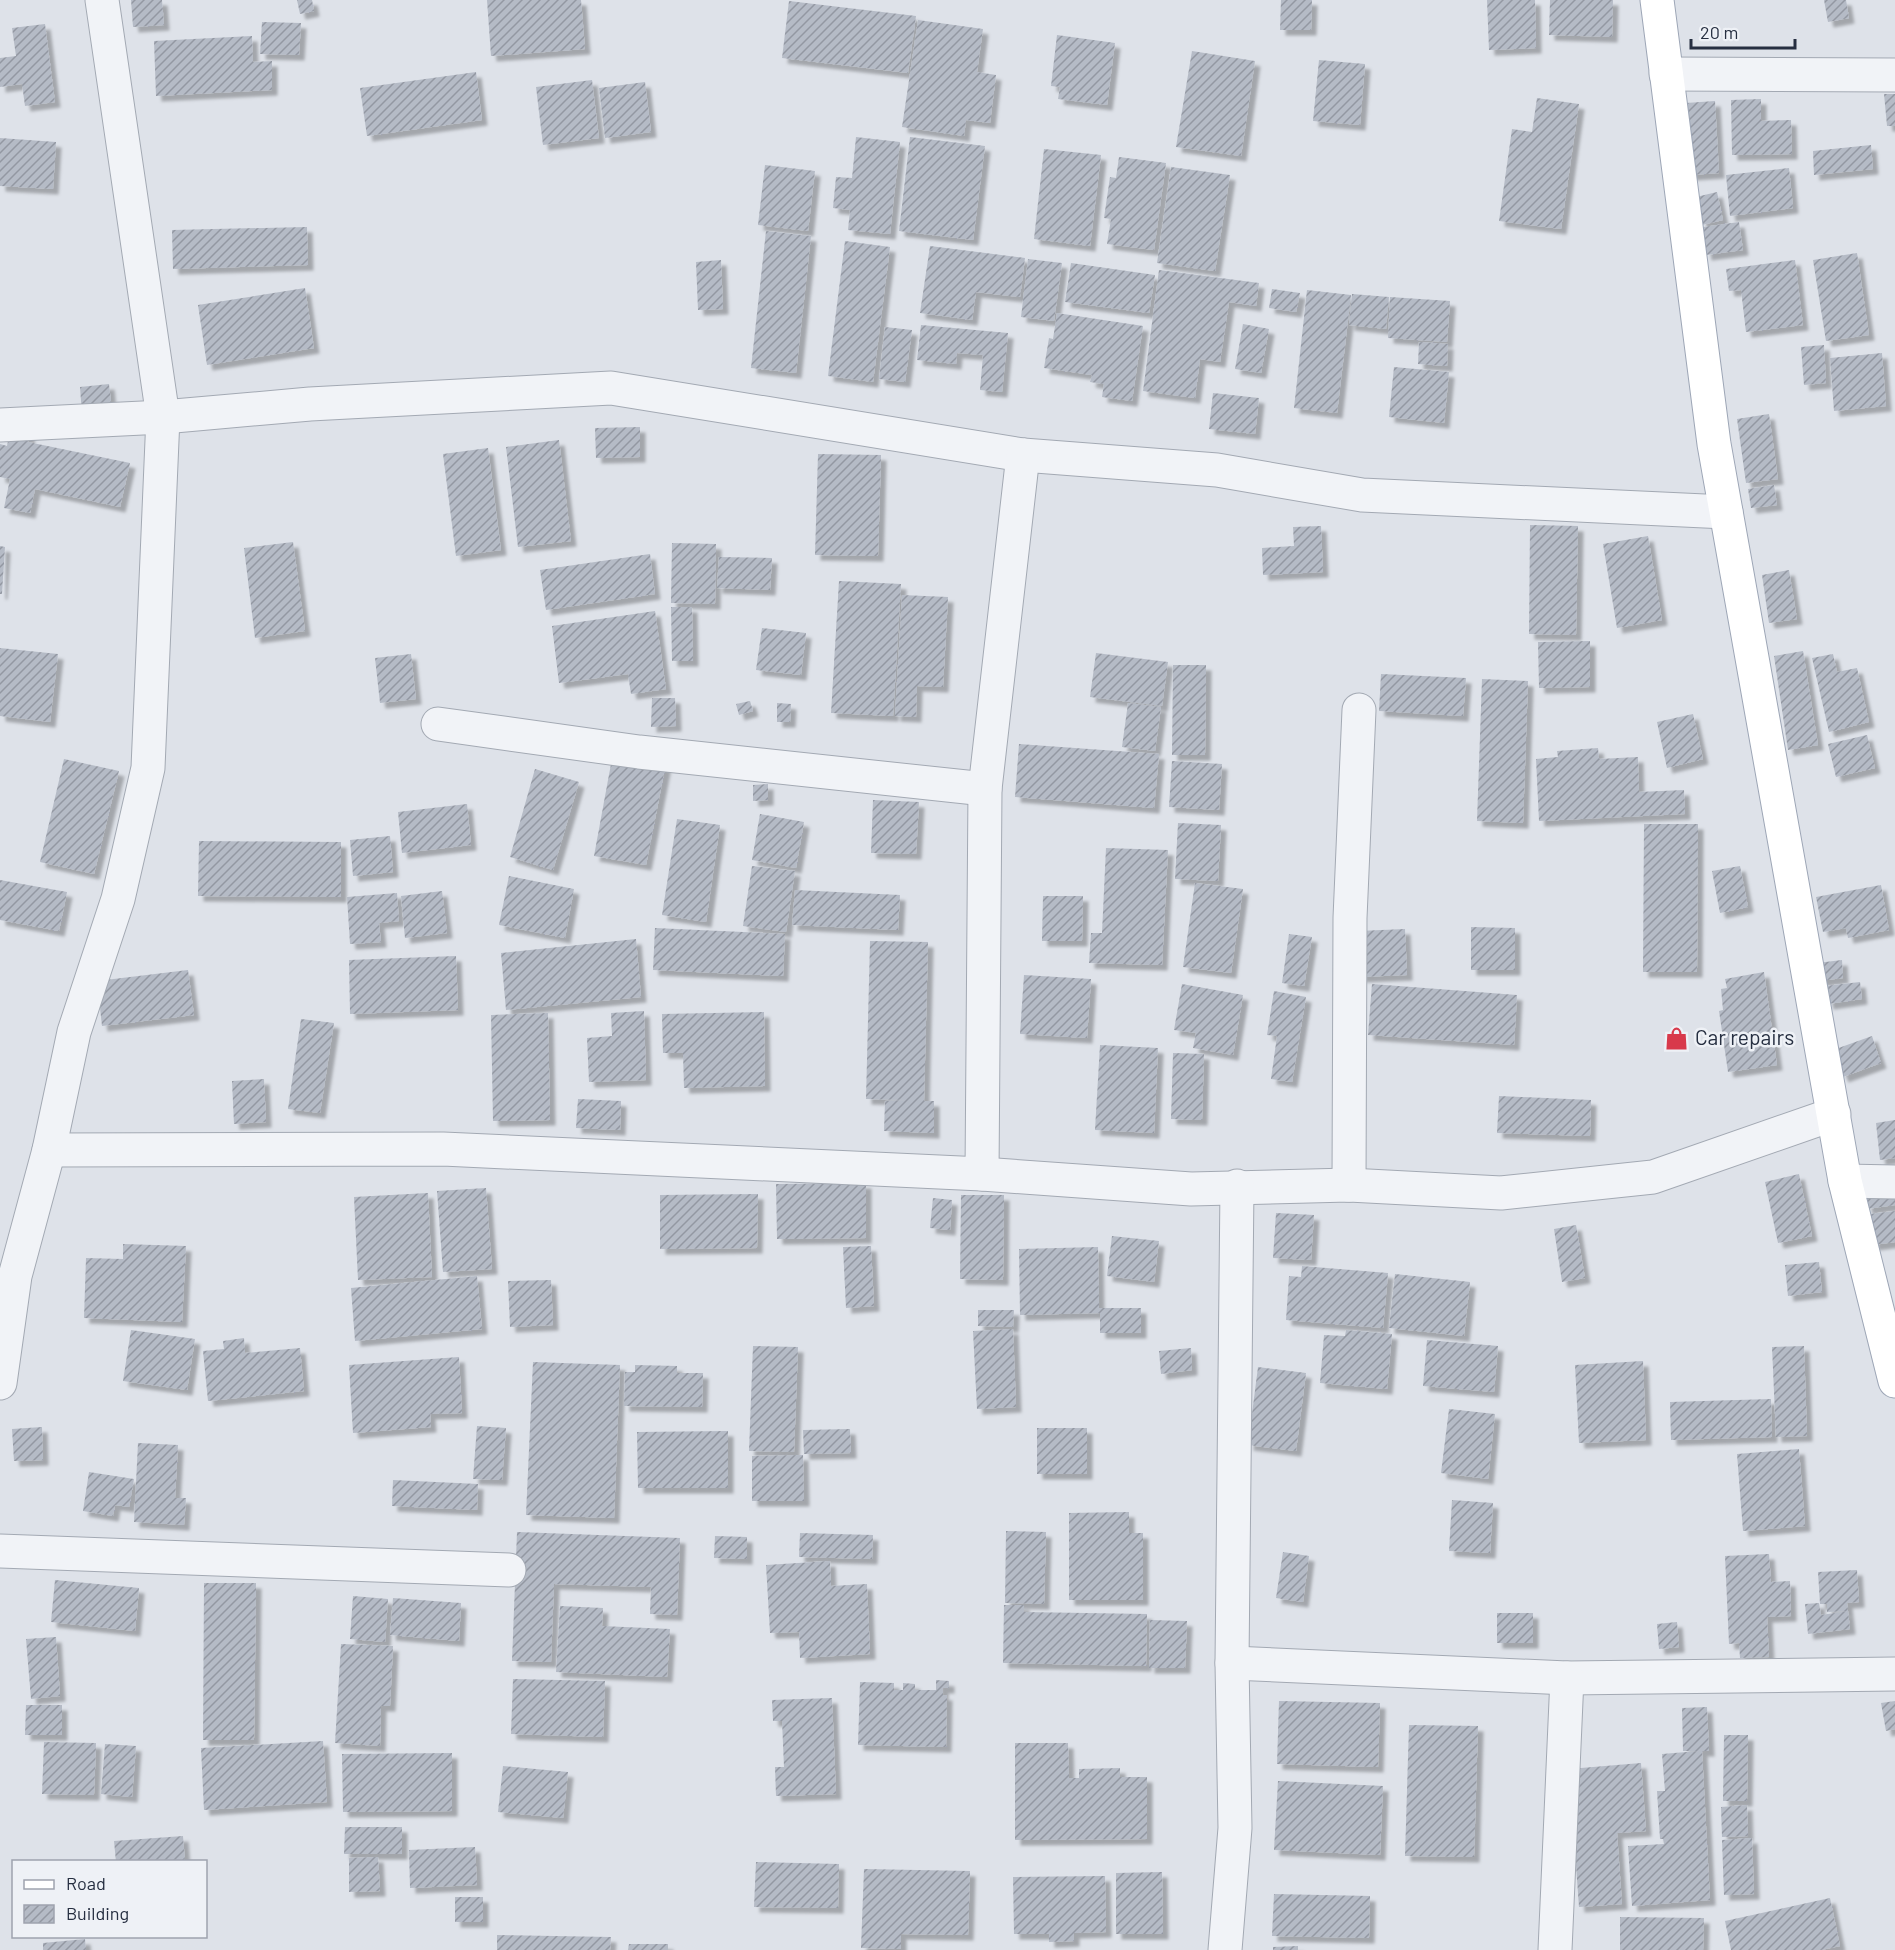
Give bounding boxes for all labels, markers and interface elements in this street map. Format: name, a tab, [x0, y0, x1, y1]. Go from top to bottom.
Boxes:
scale bar	[1691, 12, 1794, 50]
text: 20 m	[1700, 21, 1738, 43]
place label: Car repairs	[1695, 1024, 1794, 1049]
shop icon: Car repairs	[1664, 1025, 1690, 1051]
legend	[12, 1860, 207, 1938]
text: Road	[66, 1872, 106, 1894]
text: Building	[66, 1902, 129, 1924]

